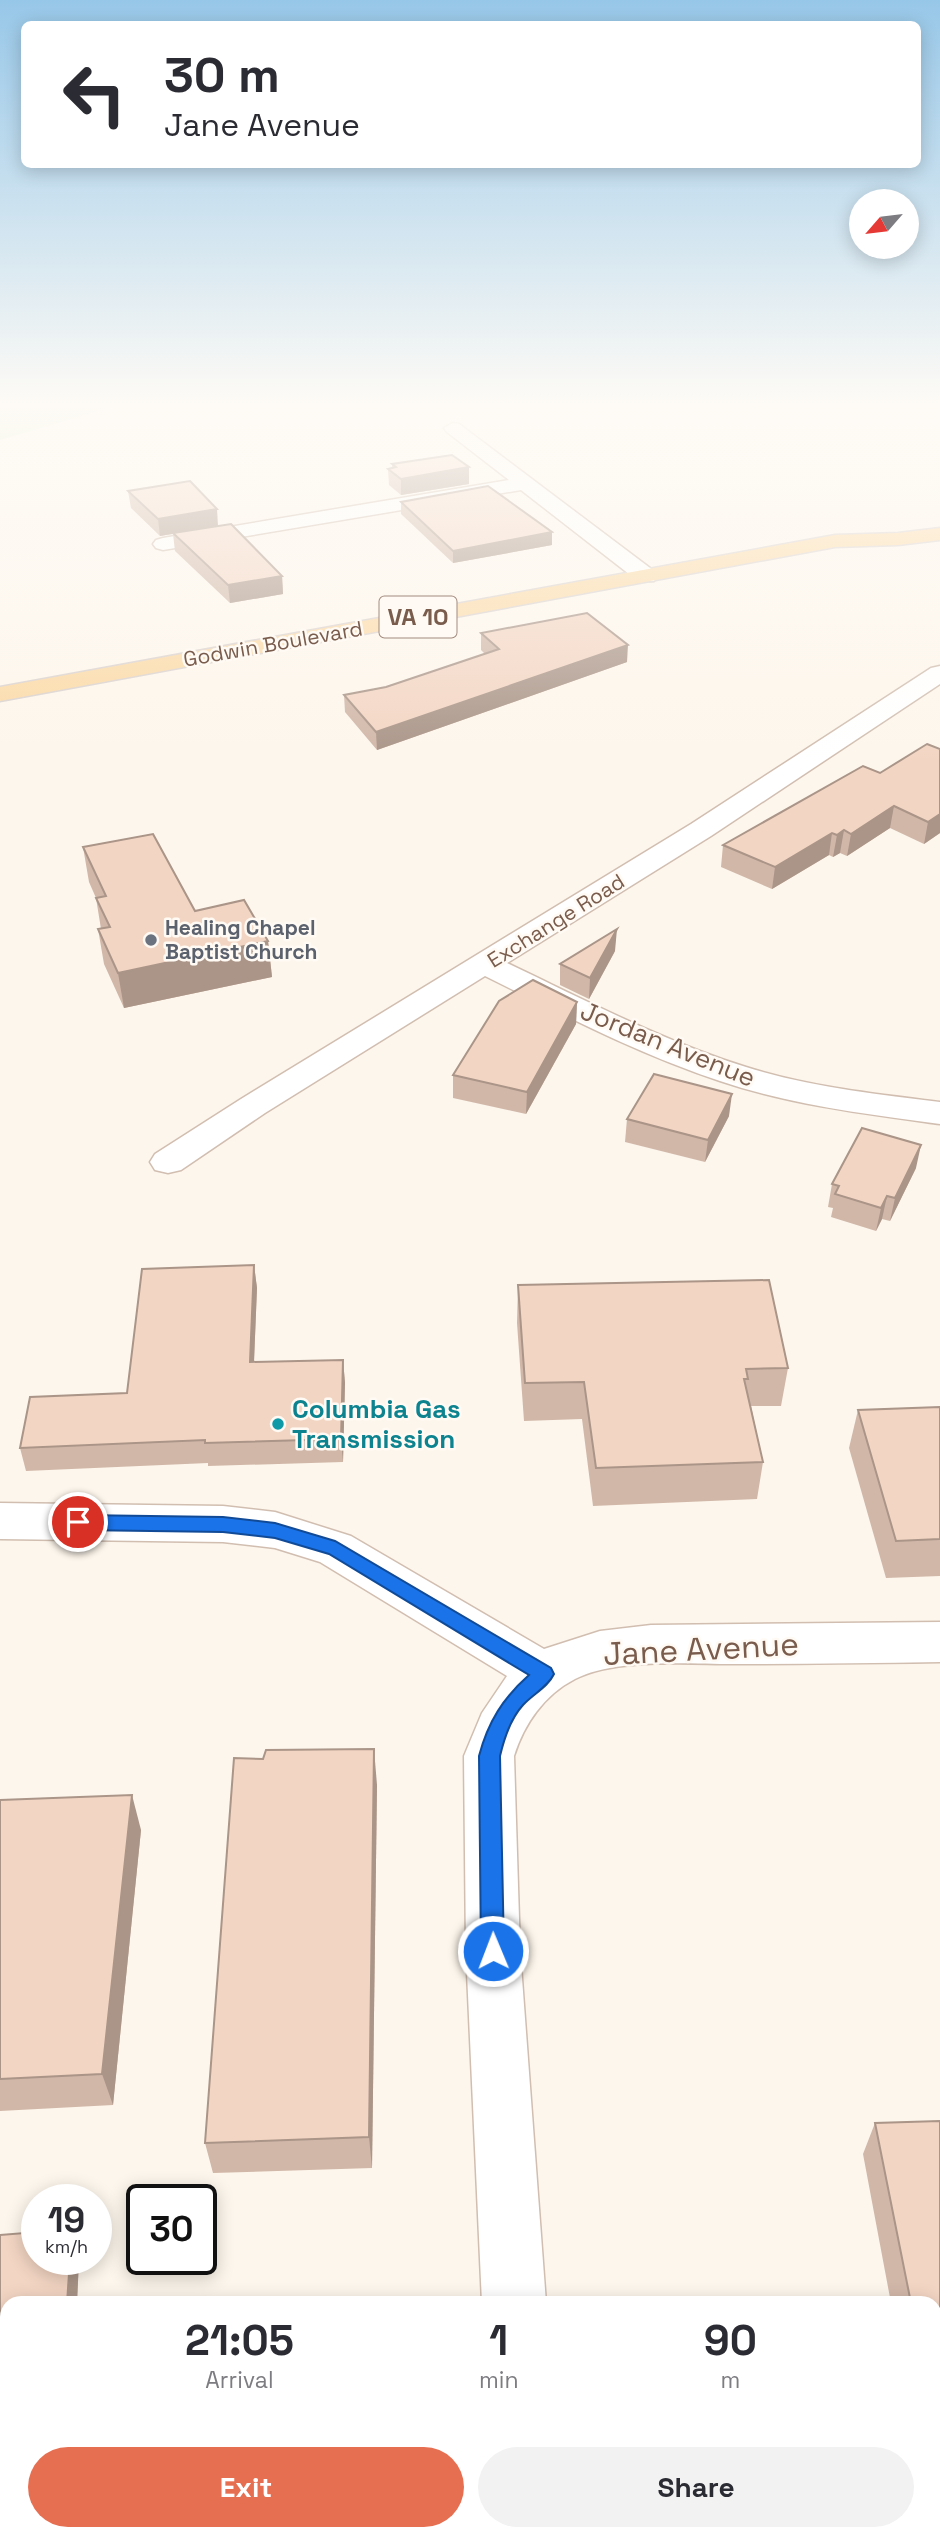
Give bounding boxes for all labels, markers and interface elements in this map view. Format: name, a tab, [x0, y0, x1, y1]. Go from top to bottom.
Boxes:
text: 30 m	[164, 44, 280, 106]
icon: left	[49, 49, 140, 140]
text: Jane Avenue	[164, 105, 360, 145]
north arrow	[849, 189, 919, 259]
map controls	[849, 189, 919, 259]
road number: VA 10	[380, 596, 457, 638]
street label: Godwin Boulevard	[181, 614, 365, 673]
street label: Exchange Road	[482, 868, 629, 974]
place label: Healing Chapel Baptist Church	[165, 914, 317, 965]
marker: Healing Chapel Baptist Church	[143, 932, 159, 948]
street label: Jordan Avenue	[575, 993, 761, 1095]
place label: Columbia Gas Transmission	[292, 1392, 461, 1456]
marker: Columbia Gas Transmission	[270, 1416, 286, 1432]
pin	[48, 1492, 108, 1552]
icon: arrive	[59, 1503, 97, 1541]
street label: Jane Avenue	[602, 1624, 800, 1674]
position arrow	[456, 1914, 530, 1988]
speed limit sign: 30	[126, 2184, 217, 2275]
text: 19	[48, 2198, 85, 2242]
text: km/h	[45, 2235, 88, 2258]
text: 21:05	[185, 2314, 294, 2367]
text: 1	[489, 2314, 508, 2367]
text: 90	[704, 2314, 757, 2367]
text: Arrival	[205, 2365, 274, 2395]
text: min	[479, 2365, 519, 2395]
text: m	[720, 2365, 740, 2395]
button: Exit	[28, 2447, 464, 2527]
button: Share	[478, 2447, 914, 2527]

